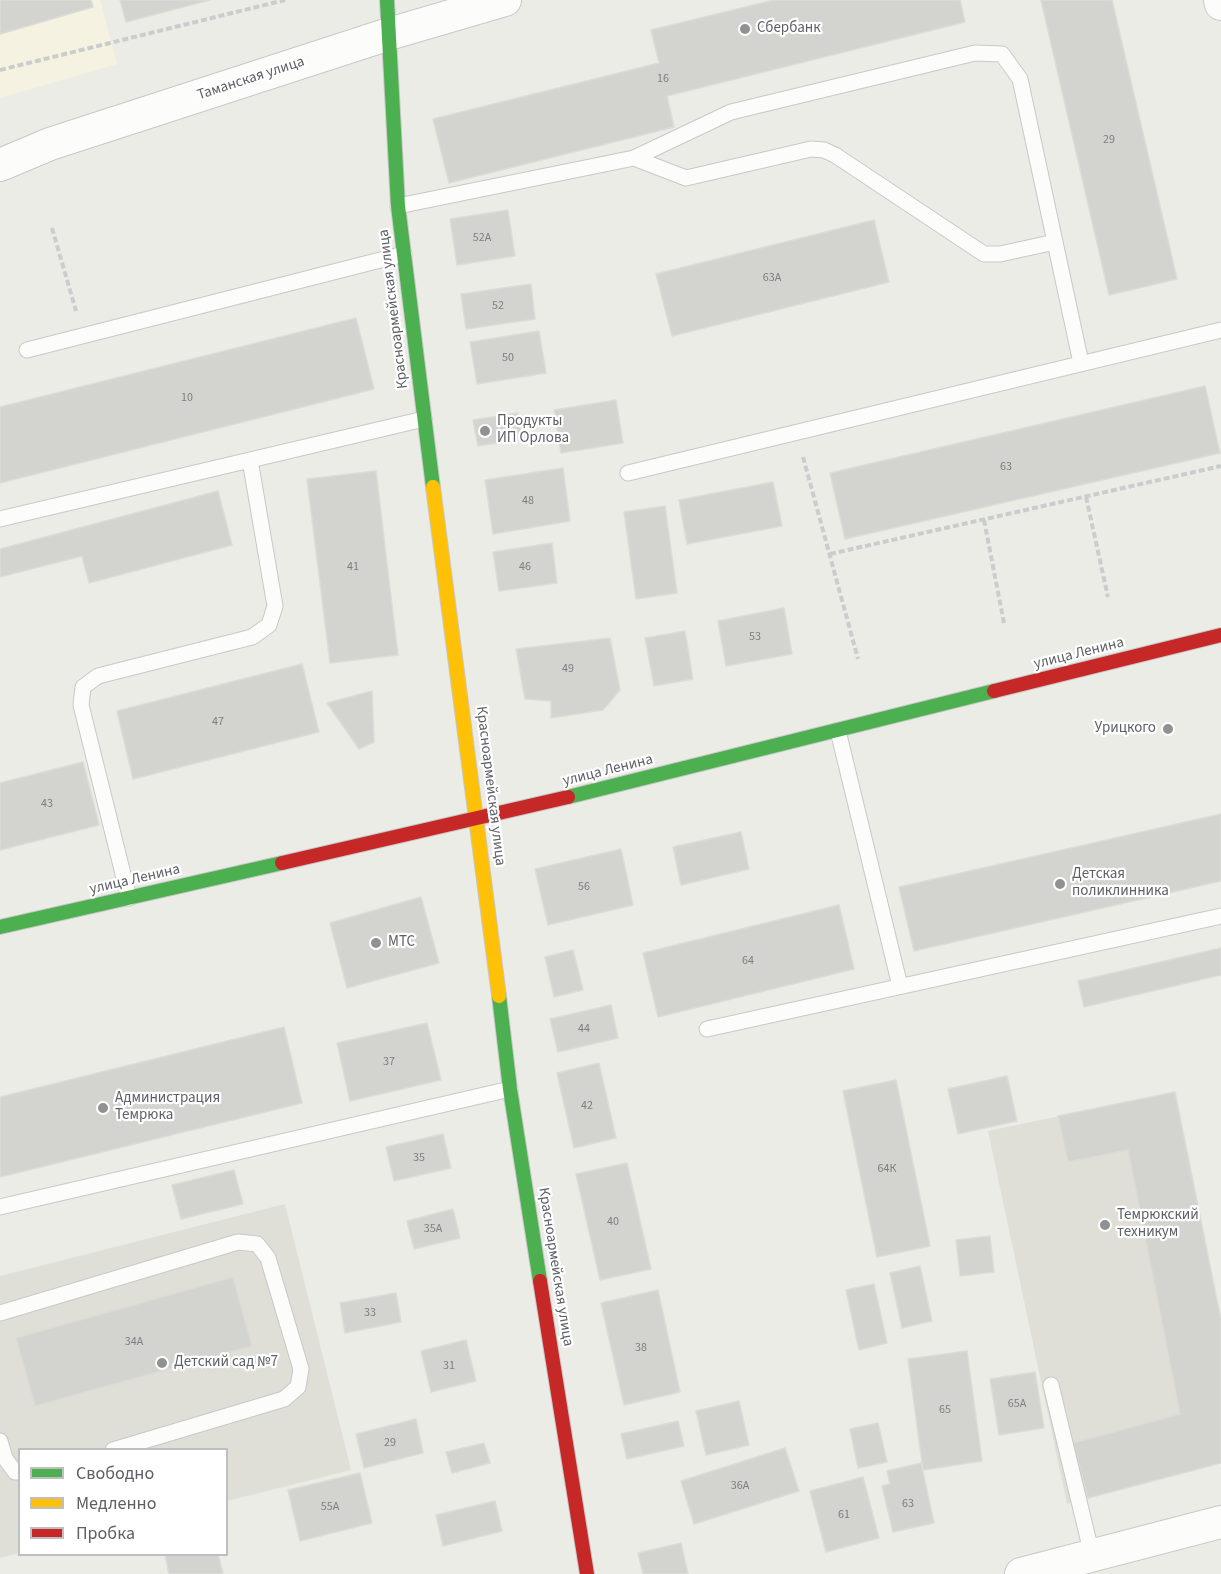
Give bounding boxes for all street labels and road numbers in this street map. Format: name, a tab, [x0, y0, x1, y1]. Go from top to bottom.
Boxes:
street label: Таманская улица	[195, 53, 307, 105]
street label: Красноармейская улица	[375, 228, 413, 390]
street label: улица Ленина	[1032, 634, 1126, 674]
street label: Красноармейская улица	[471, 705, 509, 867]
street label: улица Ленина	[561, 751, 655, 791]
street label: улица Ленина	[88, 861, 182, 899]
street label: Красноармейская улица	[534, 1186, 576, 1348]

